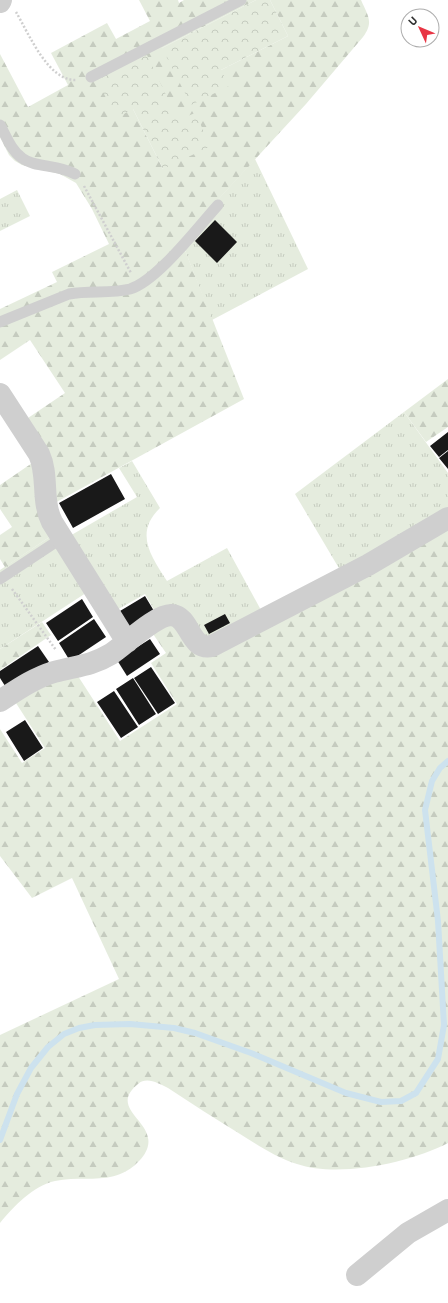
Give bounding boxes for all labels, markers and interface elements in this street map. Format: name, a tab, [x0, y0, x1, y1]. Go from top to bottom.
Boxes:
north arrow	[400, 8, 440, 48]
text: U	[405, 13, 420, 29]

